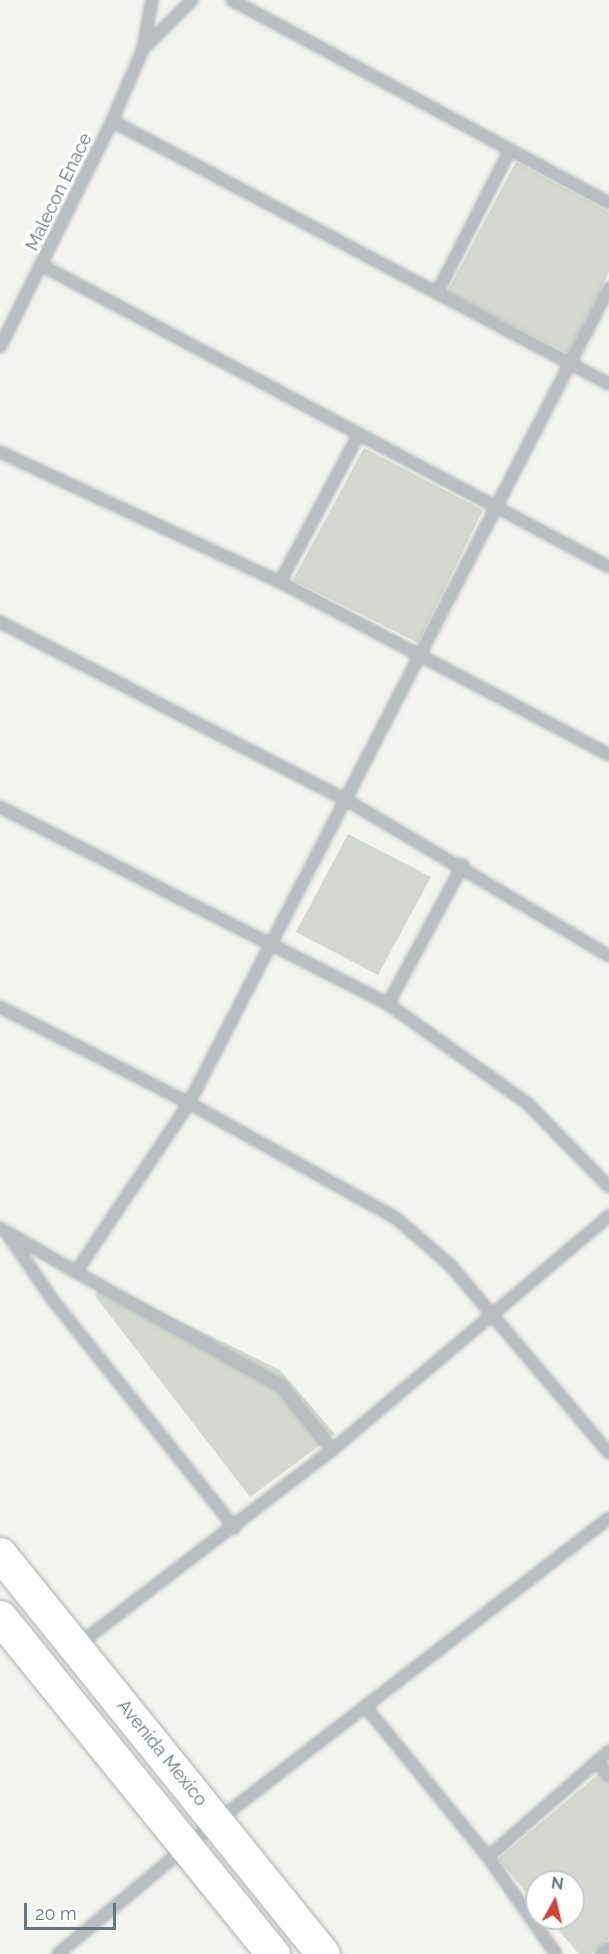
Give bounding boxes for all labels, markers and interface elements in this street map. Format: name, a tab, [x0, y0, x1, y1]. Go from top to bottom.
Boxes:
street label: Malecon Enace	[21, 130, 97, 254]
street label: Avenida Mexico	[112, 1695, 212, 1811]
north arrow	[525, 1870, 585, 1930]
text: N	[550, 1873, 565, 1894]
scale bar	[27, 1891, 118, 1929]
text: 20 m	[35, 1903, 77, 1924]

